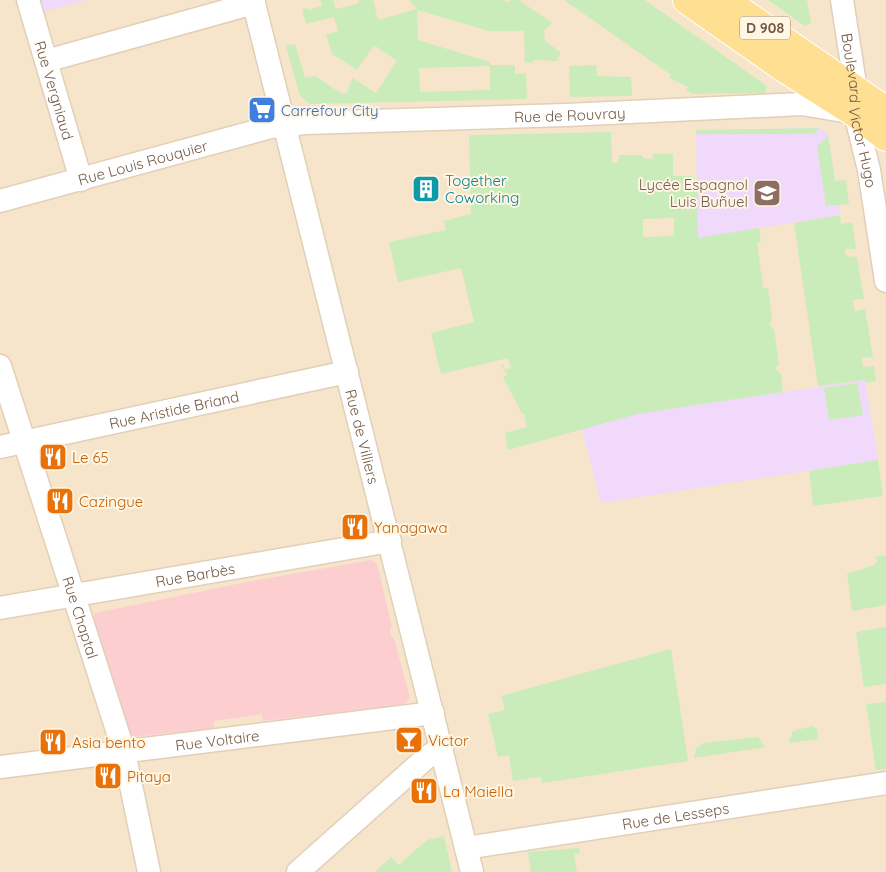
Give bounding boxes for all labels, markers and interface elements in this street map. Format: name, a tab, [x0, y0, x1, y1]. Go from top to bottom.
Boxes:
road number: D 908	[740, 16, 790, 40]
street label: Boulevard Victor Hugo	[838, 32, 881, 189]
street label: Rue Vergniaud	[31, 38, 78, 142]
supermarket icon: Carrefour City	[247, 95, 277, 125]
place label: Carrefour City	[281, 101, 379, 120]
street label: Rue de Rouvray	[514, 103, 626, 126]
street label: Rue Louis Rouquier	[76, 135, 210, 189]
place label: Together Coworking	[445, 171, 519, 207]
building icon: Together Coworking	[411, 174, 441, 204]
place label: Lycée Espagnol Luis Buñuel	[639, 175, 748, 211]
school or university icon: Lycée Espagnol Luis Buñuel	[752, 178, 782, 208]
street label: Rue Aristide Briand	[107, 386, 241, 433]
street label: Rue de Villiers	[342, 387, 384, 486]
restaurant icon: Le 65	[38, 442, 68, 472]
place label: Le 65	[72, 448, 109, 467]
restaurant icon: Cazingue	[45, 486, 75, 516]
place label: Cazingue	[79, 492, 143, 511]
restaurant icon: Yanagawa	[340, 512, 370, 542]
place label: Yanagawa	[374, 518, 447, 537]
street label: Rue Barbès	[154, 558, 236, 591]
street label: Rue Chaptal	[59, 574, 103, 661]
street label: Rue Voltaire	[174, 725, 260, 755]
bar icon: Victor	[394, 725, 424, 755]
restaurant icon: Asia bento	[38, 727, 68, 757]
place label: Victor	[428, 731, 469, 750]
place label: Asia bento	[72, 733, 145, 752]
restaurant icon: Pitaya	[93, 761, 123, 791]
place label: Pitaya	[127, 767, 171, 786]
restaurant icon: La Maiella	[409, 776, 439, 806]
place label: La Maiella	[443, 782, 513, 801]
street label: Rue de Lesseps	[621, 798, 730, 833]

